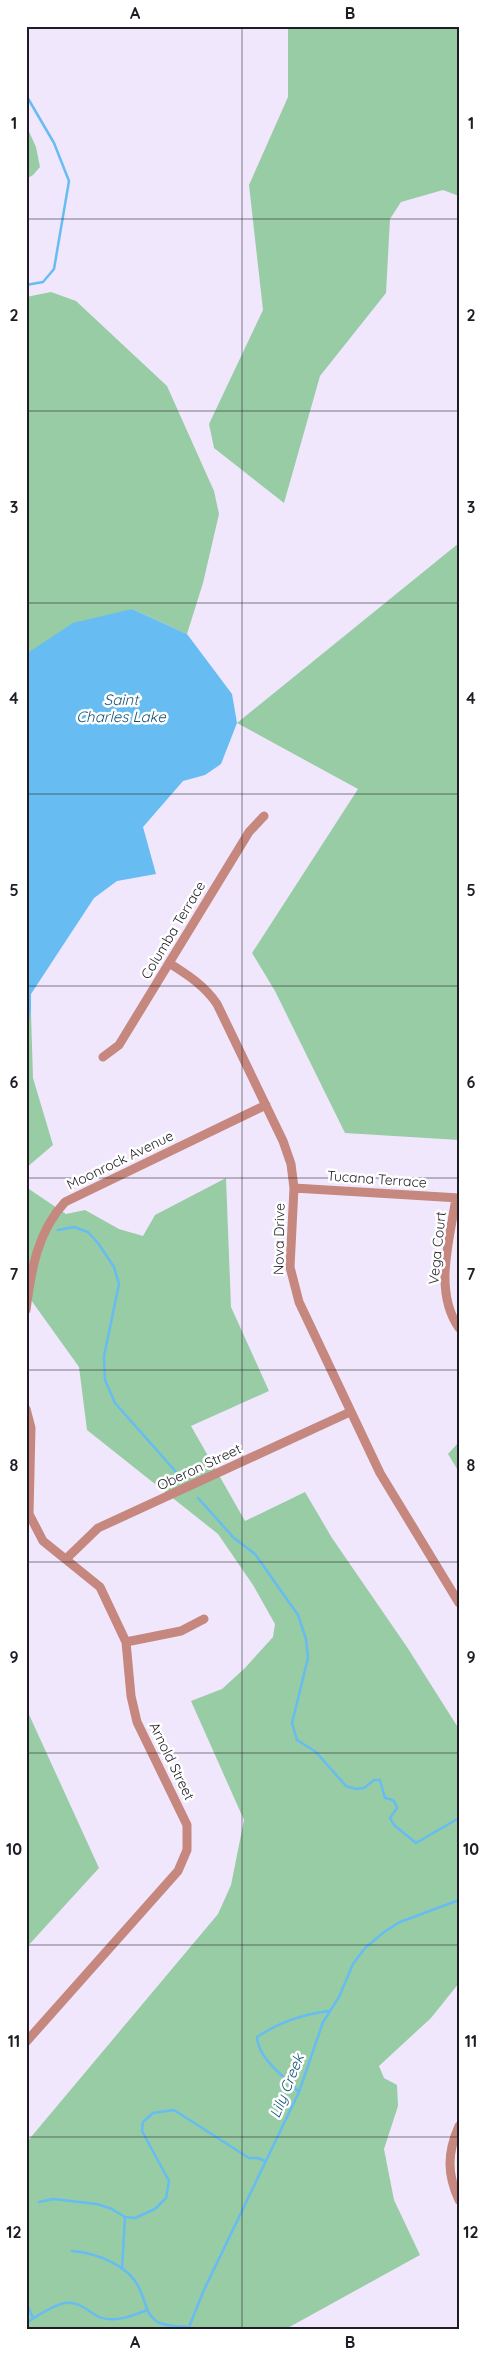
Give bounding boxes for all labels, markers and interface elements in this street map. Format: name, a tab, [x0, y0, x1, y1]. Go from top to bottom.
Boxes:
text: A	[130, 3, 141, 23]
text: B	[345, 3, 355, 23]
text: 1	[11, 113, 17, 133]
text: 1	[468, 113, 474, 133]
text: 2	[9, 305, 19, 325]
text: 2	[466, 305, 476, 325]
text: 3	[10, 497, 18, 517]
text: 3	[467, 497, 475, 517]
text: 4	[9, 688, 19, 708]
text: 4	[466, 688, 476, 708]
water label: Saint Charles Lake	[76, 690, 166, 726]
street label: Columba Terrace	[137, 878, 209, 982]
text: 5	[9, 880, 19, 900]
text: 5	[466, 880, 476, 900]
text: 6	[10, 1072, 19, 1092]
text: 6	[467, 1072, 476, 1092]
street label: Moonrock Avenue	[64, 1126, 176, 1194]
street label: Tucana Terrace	[327, 1167, 428, 1191]
street label: Nova Drive	[269, 1203, 289, 1275]
street label: Vega Court	[424, 1210, 450, 1285]
text: 7	[10, 1264, 19, 1284]
text: 7	[467, 1264, 476, 1284]
street label: Oberon Street	[154, 1440, 244, 1494]
text: 8	[10, 1455, 19, 1475]
text: 8	[467, 1455, 476, 1475]
text: 9	[9, 1647, 19, 1667]
text: 9	[466, 1647, 476, 1667]
street label: Arnold Street	[145, 1719, 199, 1803]
text: 10	[6, 1839, 22, 1859]
text: 10	[463, 1839, 479, 1859]
text: 11	[8, 2031, 20, 2051]
text: 11	[465, 2031, 477, 2051]
water label: Lily Creek	[265, 2049, 309, 2121]
text: 12	[6, 2222, 22, 2242]
text: 12	[463, 2222, 479, 2242]
text: A	[130, 2332, 141, 2352]
text: B	[345, 2332, 355, 2352]

